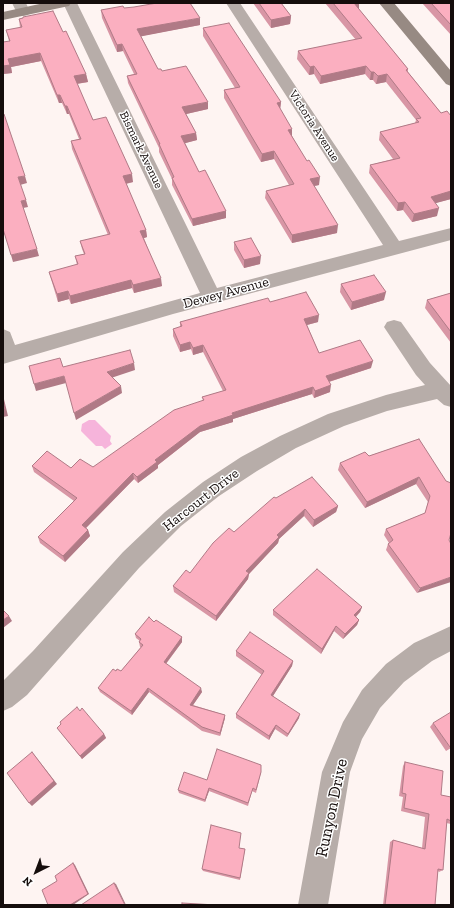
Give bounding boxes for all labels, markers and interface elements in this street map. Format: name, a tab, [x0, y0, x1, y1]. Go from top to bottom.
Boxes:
street label: Victoria Avenue	[286, 88, 342, 164]
street label: Bismark Avenue	[116, 109, 166, 191]
street label: Dewey Avenue	[181, 274, 271, 312]
street label: Harcourt Drive	[160, 465, 242, 535]
street label: Runyon Drive	[312, 757, 352, 859]
north arrow	[16, 852, 56, 892]
text: N	[20, 874, 35, 889]

